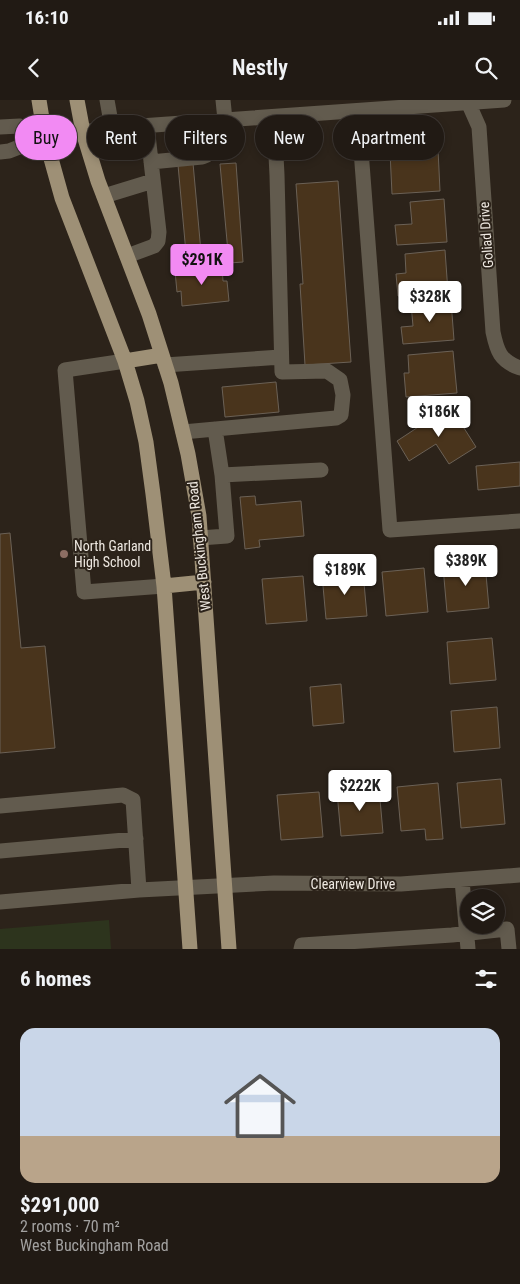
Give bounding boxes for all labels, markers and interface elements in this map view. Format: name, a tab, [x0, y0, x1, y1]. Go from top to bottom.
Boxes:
text: 16:10	[25, 6, 69, 29]
icon: back	[20, 54, 48, 82]
icon: search	[472, 54, 500, 82]
text: Nestly	[232, 55, 288, 80]
chip: Buy	[15, 115, 77, 160]
chip: Rent	[87, 115, 155, 160]
chip: Filters	[165, 115, 245, 160]
chip: New	[255, 115, 323, 160]
chip: Apartment	[333, 115, 444, 160]
street label: Goliad Drive	[476, 201, 496, 269]
pin: $291K	[167, 244, 237, 286]
text: $291K	[181, 250, 223, 269]
pin: $328K	[395, 280, 465, 323]
text: $328K	[409, 287, 451, 306]
pin: $186K	[404, 396, 474, 438]
text: $186K	[418, 402, 460, 421]
street label: West Buckingham Road	[184, 480, 214, 612]
place label: North Garland High School	[74, 538, 151, 570]
pin: $389K	[431, 544, 501, 587]
marker: North Garland High School	[58, 548, 70, 560]
text: $389K	[445, 551, 487, 570]
pin: $189K	[310, 554, 380, 596]
text: $189K	[324, 560, 366, 579]
pin: $222K	[325, 770, 395, 812]
text: $222K	[339, 776, 381, 795]
street label: Clearview Drive	[311, 876, 396, 892]
map controls	[460, 889, 505, 934]
button: layers	[460, 889, 505, 934]
icon: filters	[472, 965, 500, 993]
text: 6 homes	[20, 967, 91, 991]
icon: home	[215, 1061, 305, 1151]
text: $291,000	[20, 1193, 99, 1217]
text: 2 rooms · 70 m²	[20, 1217, 120, 1236]
text: West Buckingham Road	[20, 1236, 169, 1255]

